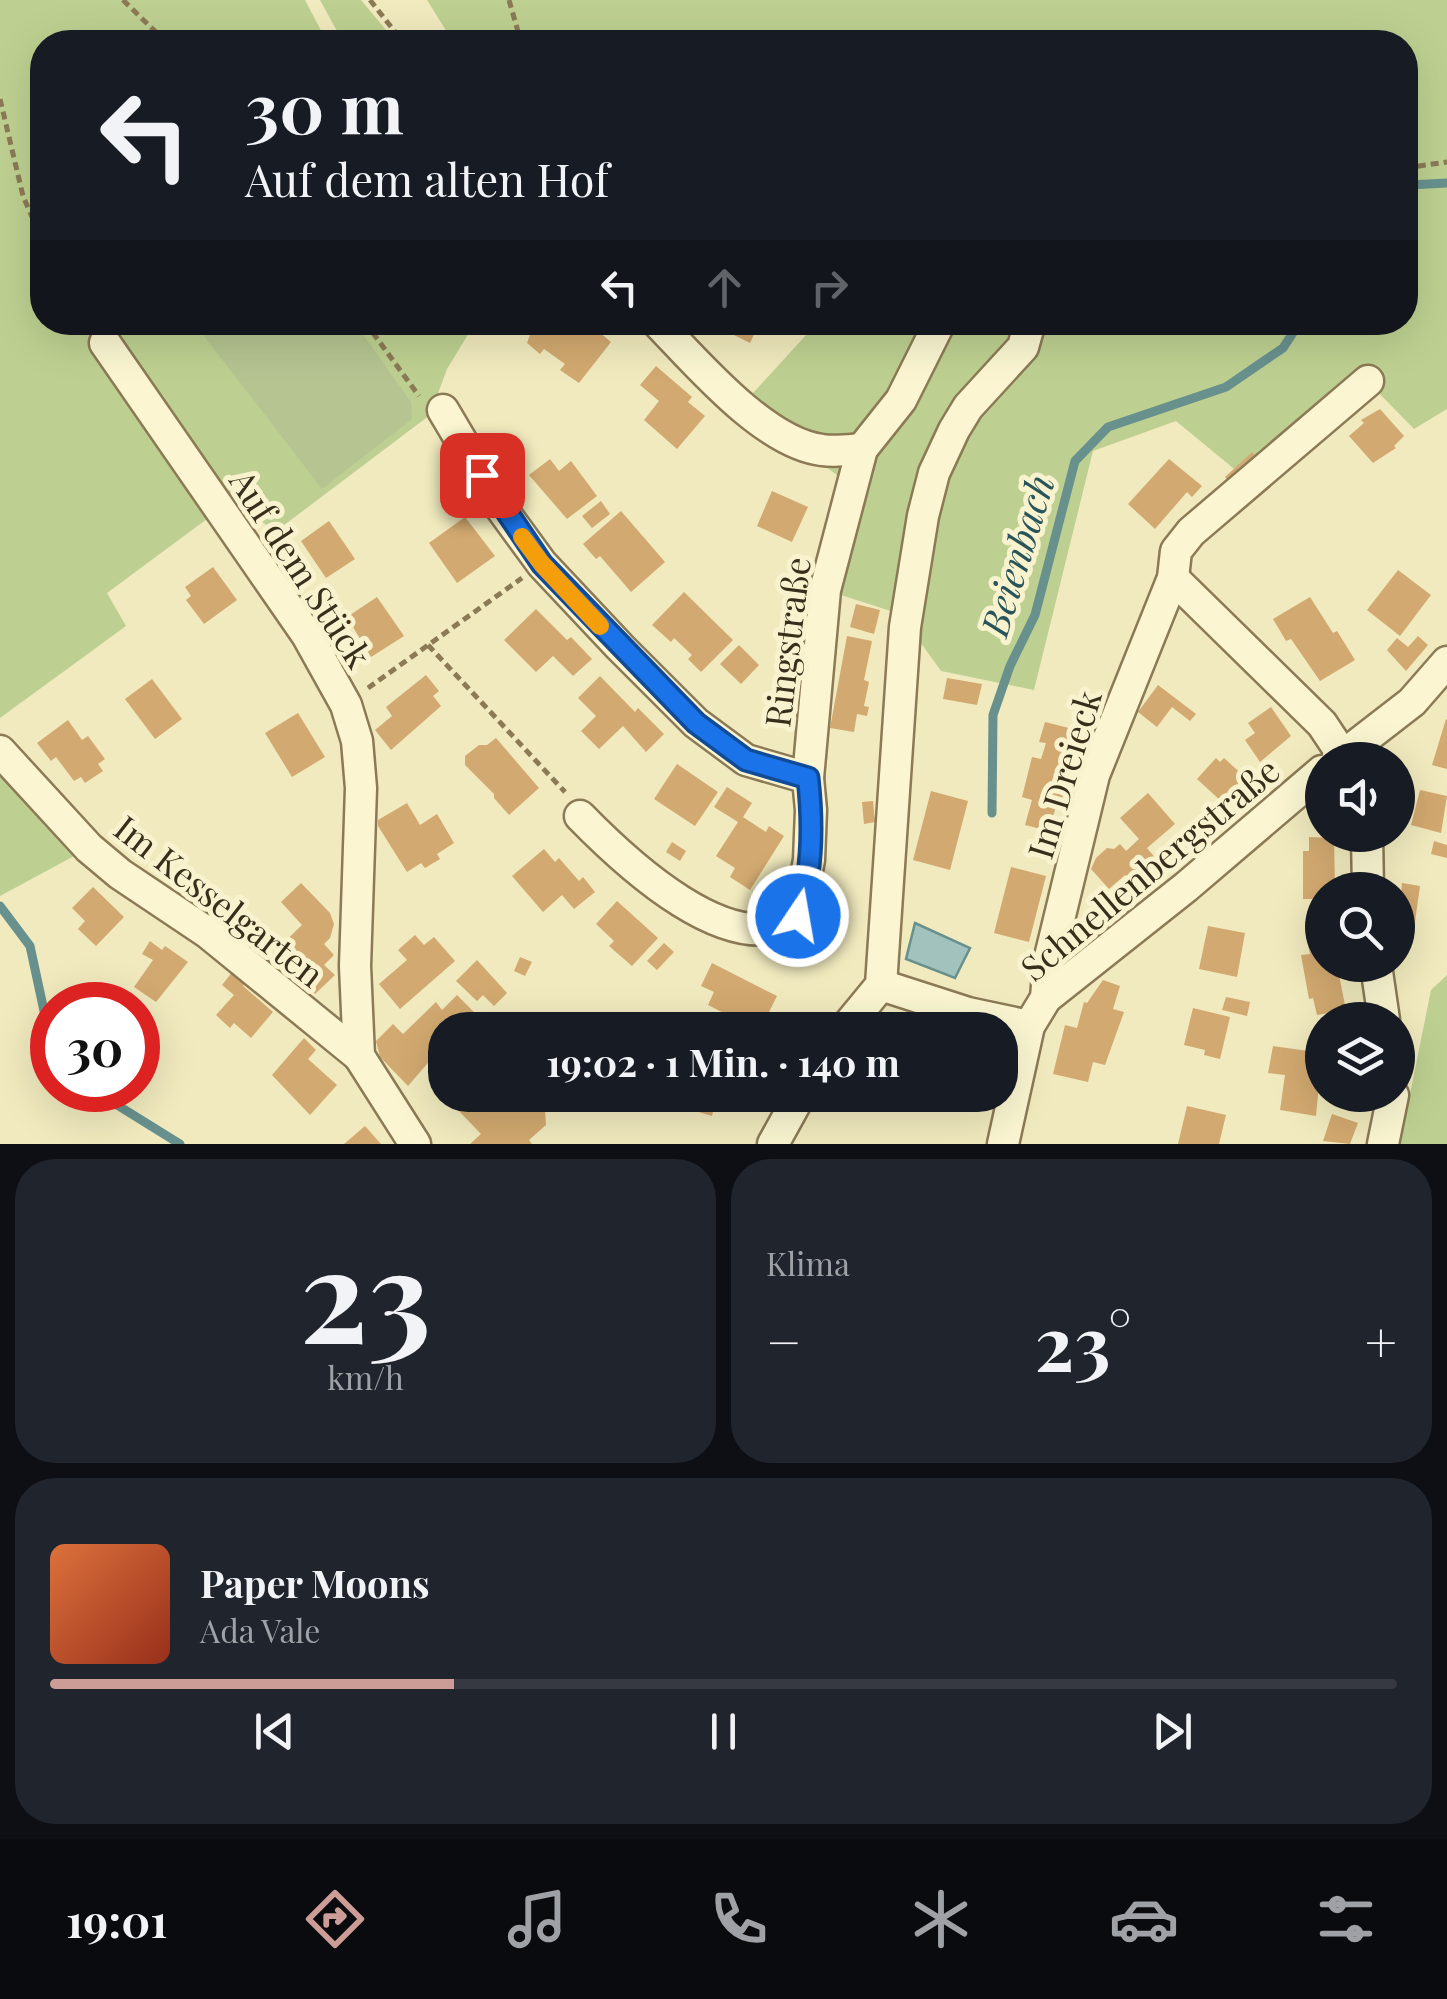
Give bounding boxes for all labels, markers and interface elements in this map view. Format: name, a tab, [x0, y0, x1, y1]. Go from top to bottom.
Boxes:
text: 30 m	[245, 58, 404, 152]
icon: left	[80, 70, 210, 200]
text: Auf dem alten Hof	[245, 148, 609, 208]
icon: left	[592, 260, 647, 315]
icon: ahead	[697, 260, 752, 315]
icon: right	[802, 260, 857, 315]
pin	[440, 433, 525, 518]
icon: arrive	[455, 448, 510, 503]
street label: Auf dem Stück	[220, 459, 384, 676]
water label: Beienbach	[967, 468, 1065, 644]
street label: Ringstraße	[752, 554, 820, 730]
street label: Im Dreieck	[1015, 684, 1111, 864]
map controls	[1305, 742, 1415, 1112]
button: sound	[1305, 742, 1415, 852]
street label: Schnellenbergstraße	[1010, 746, 1288, 990]
street label: Im Kesselgarten	[106, 803, 334, 997]
position arrow	[746, 864, 850, 968]
button: search	[1305, 872, 1415, 982]
speed limit sign: 30	[30, 982, 160, 1112]
button: layers	[1305, 1002, 1415, 1112]
text: 19:02 · 1 Min. · 140 m	[546, 1036, 900, 1087]
text: 23	[300, 1203, 431, 1377]
text: Klima	[766, 1241, 850, 1284]
text: 23°	[1035, 1290, 1132, 1390]
text: −	[766, 1303, 802, 1377]
text: +	[1365, 1303, 1397, 1377]
text: km/h	[327, 1355, 404, 1398]
text: Paper Moons	[200, 1557, 429, 1608]
text: Ada Vale	[200, 1608, 320, 1651]
icon: previous	[247, 1704, 302, 1759]
icon: pause	[696, 1704, 751, 1759]
icon: next	[1145, 1704, 1200, 1759]
icon: directions	[300, 1884, 370, 1954]
icon: music	[502, 1884, 572, 1954]
icon: phone	[704, 1884, 774, 1954]
icon: climate	[906, 1884, 976, 1954]
icon: car	[1109, 1884, 1179, 1954]
icon: filters	[1311, 1884, 1381, 1954]
text: 19:01	[66, 1889, 168, 1949]

